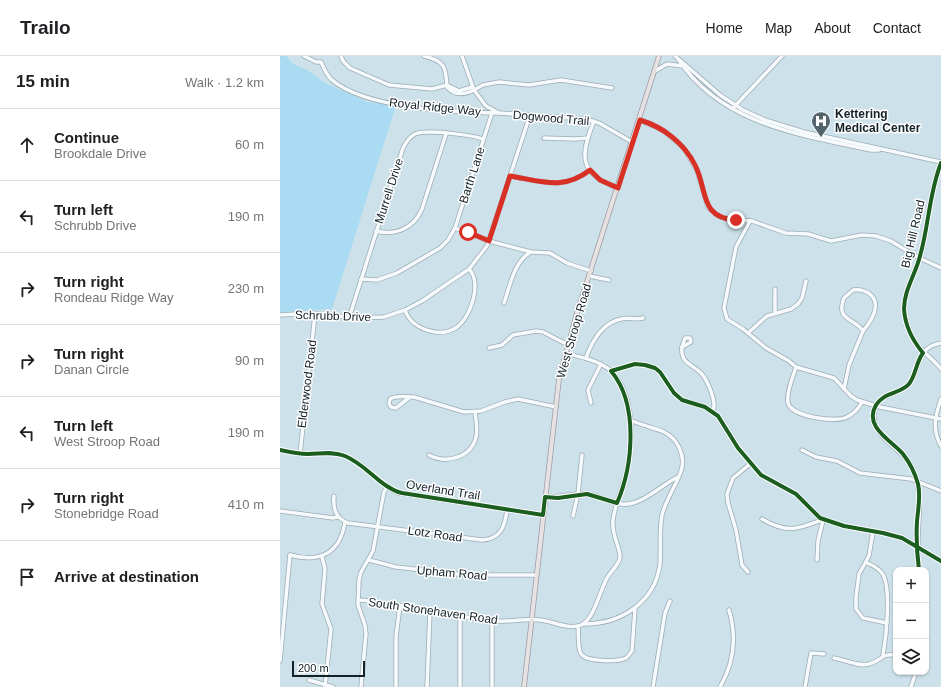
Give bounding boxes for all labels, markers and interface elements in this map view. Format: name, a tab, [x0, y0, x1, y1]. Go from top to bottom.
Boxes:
text: Trailo	[20, 17, 71, 38]
text: Home	[706, 20, 743, 36]
text: Map	[765, 20, 792, 36]
text: About	[814, 20, 851, 36]
text: Contact	[873, 20, 921, 36]
text: 15 min	[16, 72, 70, 91]
text: Walk · 1.2 km	[185, 75, 264, 90]
street label: Royal Ridge Way	[388, 95, 482, 119]
place label: Kettering Medical Center	[835, 107, 921, 135]
street label: Dogwood Trail	[512, 108, 590, 128]
hospital icon: Kettering Medical Center	[810, 110, 832, 138]
text: Continue	[54, 129, 119, 146]
icon: ahead	[16, 134, 38, 156]
text: 60 m	[235, 137, 264, 152]
street label: Barth Lane	[456, 145, 488, 205]
text: Brookdale Drive	[54, 146, 147, 161]
street label: Murrell Drive	[372, 156, 406, 226]
street label: Big Hill Road	[898, 199, 928, 269]
text: Turn left	[54, 201, 113, 218]
icon: left	[16, 206, 38, 228]
text: 190 m	[228, 209, 264, 224]
route end	[727, 211, 745, 229]
text: Schrubb Drive	[54, 218, 136, 233]
route start	[459, 223, 477, 241]
text: Turn right	[54, 273, 124, 290]
icon: right	[16, 278, 38, 300]
text: 230 m	[228, 281, 264, 296]
street label: West Stroop Road	[554, 282, 594, 380]
text: Rondeau Ridge Way	[54, 290, 173, 305]
street label: Schrubb Drive	[295, 308, 372, 324]
street label: Elderwood Road	[295, 339, 319, 429]
text: Turn right	[54, 345, 124, 362]
icon: right	[16, 350, 38, 372]
text: 90 m	[235, 353, 264, 368]
text: Danan Circle	[54, 362, 129, 377]
text: Turn left	[54, 417, 113, 434]
icon: left	[16, 422, 38, 444]
text: 190 m	[228, 425, 264, 440]
text: West Stroop Road	[54, 434, 160, 449]
street label: Overland Trail	[405, 477, 481, 503]
text: Turn right	[54, 489, 124, 506]
icon: right	[16, 494, 38, 516]
text: 410 m	[228, 497, 264, 512]
text: Stonebridge Road	[54, 506, 159, 521]
street label: Lotz Road	[407, 523, 463, 545]
street label: Upham Road	[416, 563, 488, 583]
icon: arrive	[16, 566, 38, 588]
map controls	[893, 567, 929, 675]
button: +	[893, 567, 929, 603]
text: Arrive at destination	[54, 568, 199, 585]
street label: South Stonehaven Road	[367, 595, 499, 627]
button: −	[893, 603, 929, 639]
button: layers	[893, 639, 929, 675]
scale bar	[292, 659, 365, 678]
text: 200 m	[298, 662, 329, 674]

